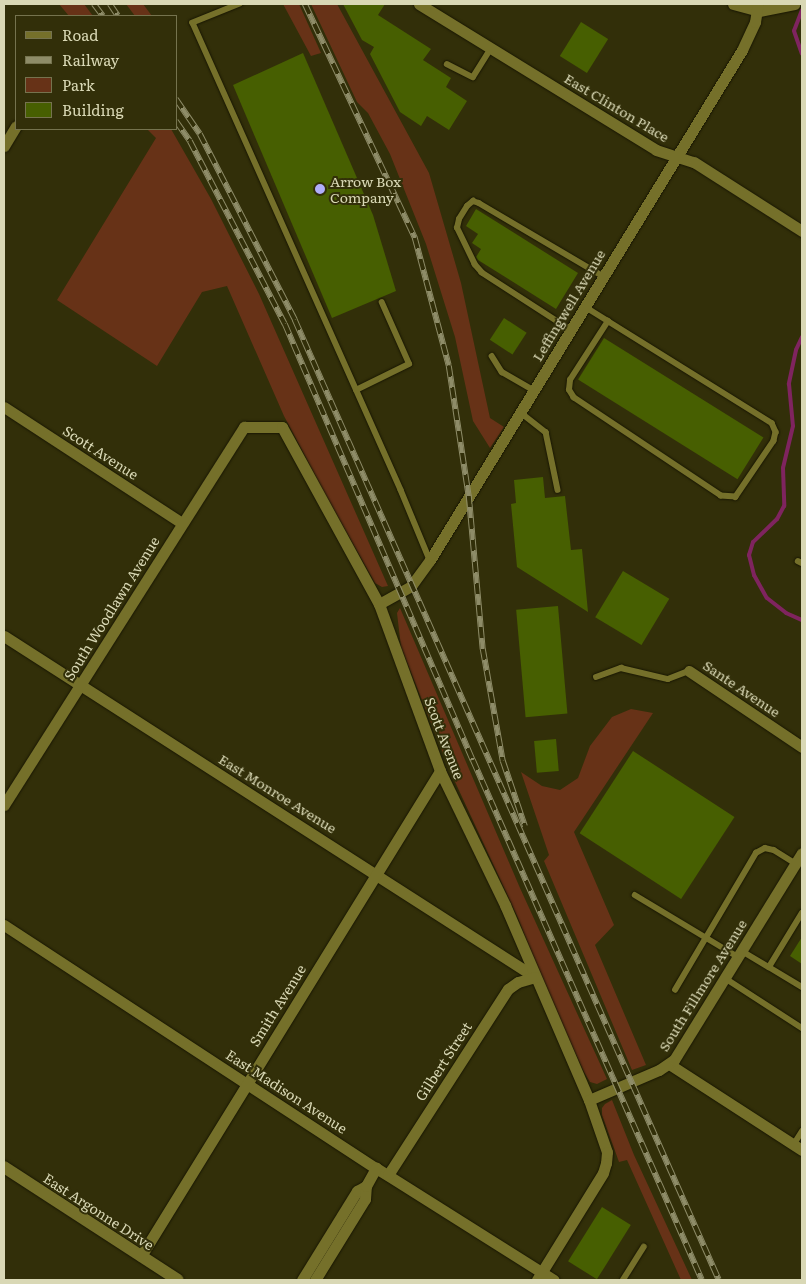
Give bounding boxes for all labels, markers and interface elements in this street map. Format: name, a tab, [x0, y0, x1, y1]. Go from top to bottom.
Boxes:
legend	[15, 15, 178, 130]
text: Road	[62, 23, 98, 46]
text: Railway	[62, 48, 119, 71]
street label: East Clinton Place	[562, 69, 672, 145]
text: Park	[62, 73, 95, 96]
text: Building	[62, 98, 124, 121]
place label: Arrow Box Company	[330, 173, 401, 206]
marker: Arrow Box Company	[314, 183, 326, 195]
street label: Leffingwell Avenue	[528, 246, 608, 364]
street label: Scott Avenue	[60, 421, 142, 483]
street label: South Woodlawn Avenue	[60, 533, 162, 683]
street label: Sante Avenue	[700, 656, 784, 720]
street label: Scott Avenue	[422, 695, 468, 781]
street label: East Monroe Avenue	[216, 750, 340, 836]
street label: South Fillmore Avenue	[654, 916, 750, 1054]
street label: Smith Avenue	[245, 961, 309, 1049]
street label: Gilbert Street	[411, 1018, 475, 1104]
street label: East Madison Avenue	[223, 1046, 351, 1136]
street label: East Argonne Drive	[41, 1169, 157, 1253]

